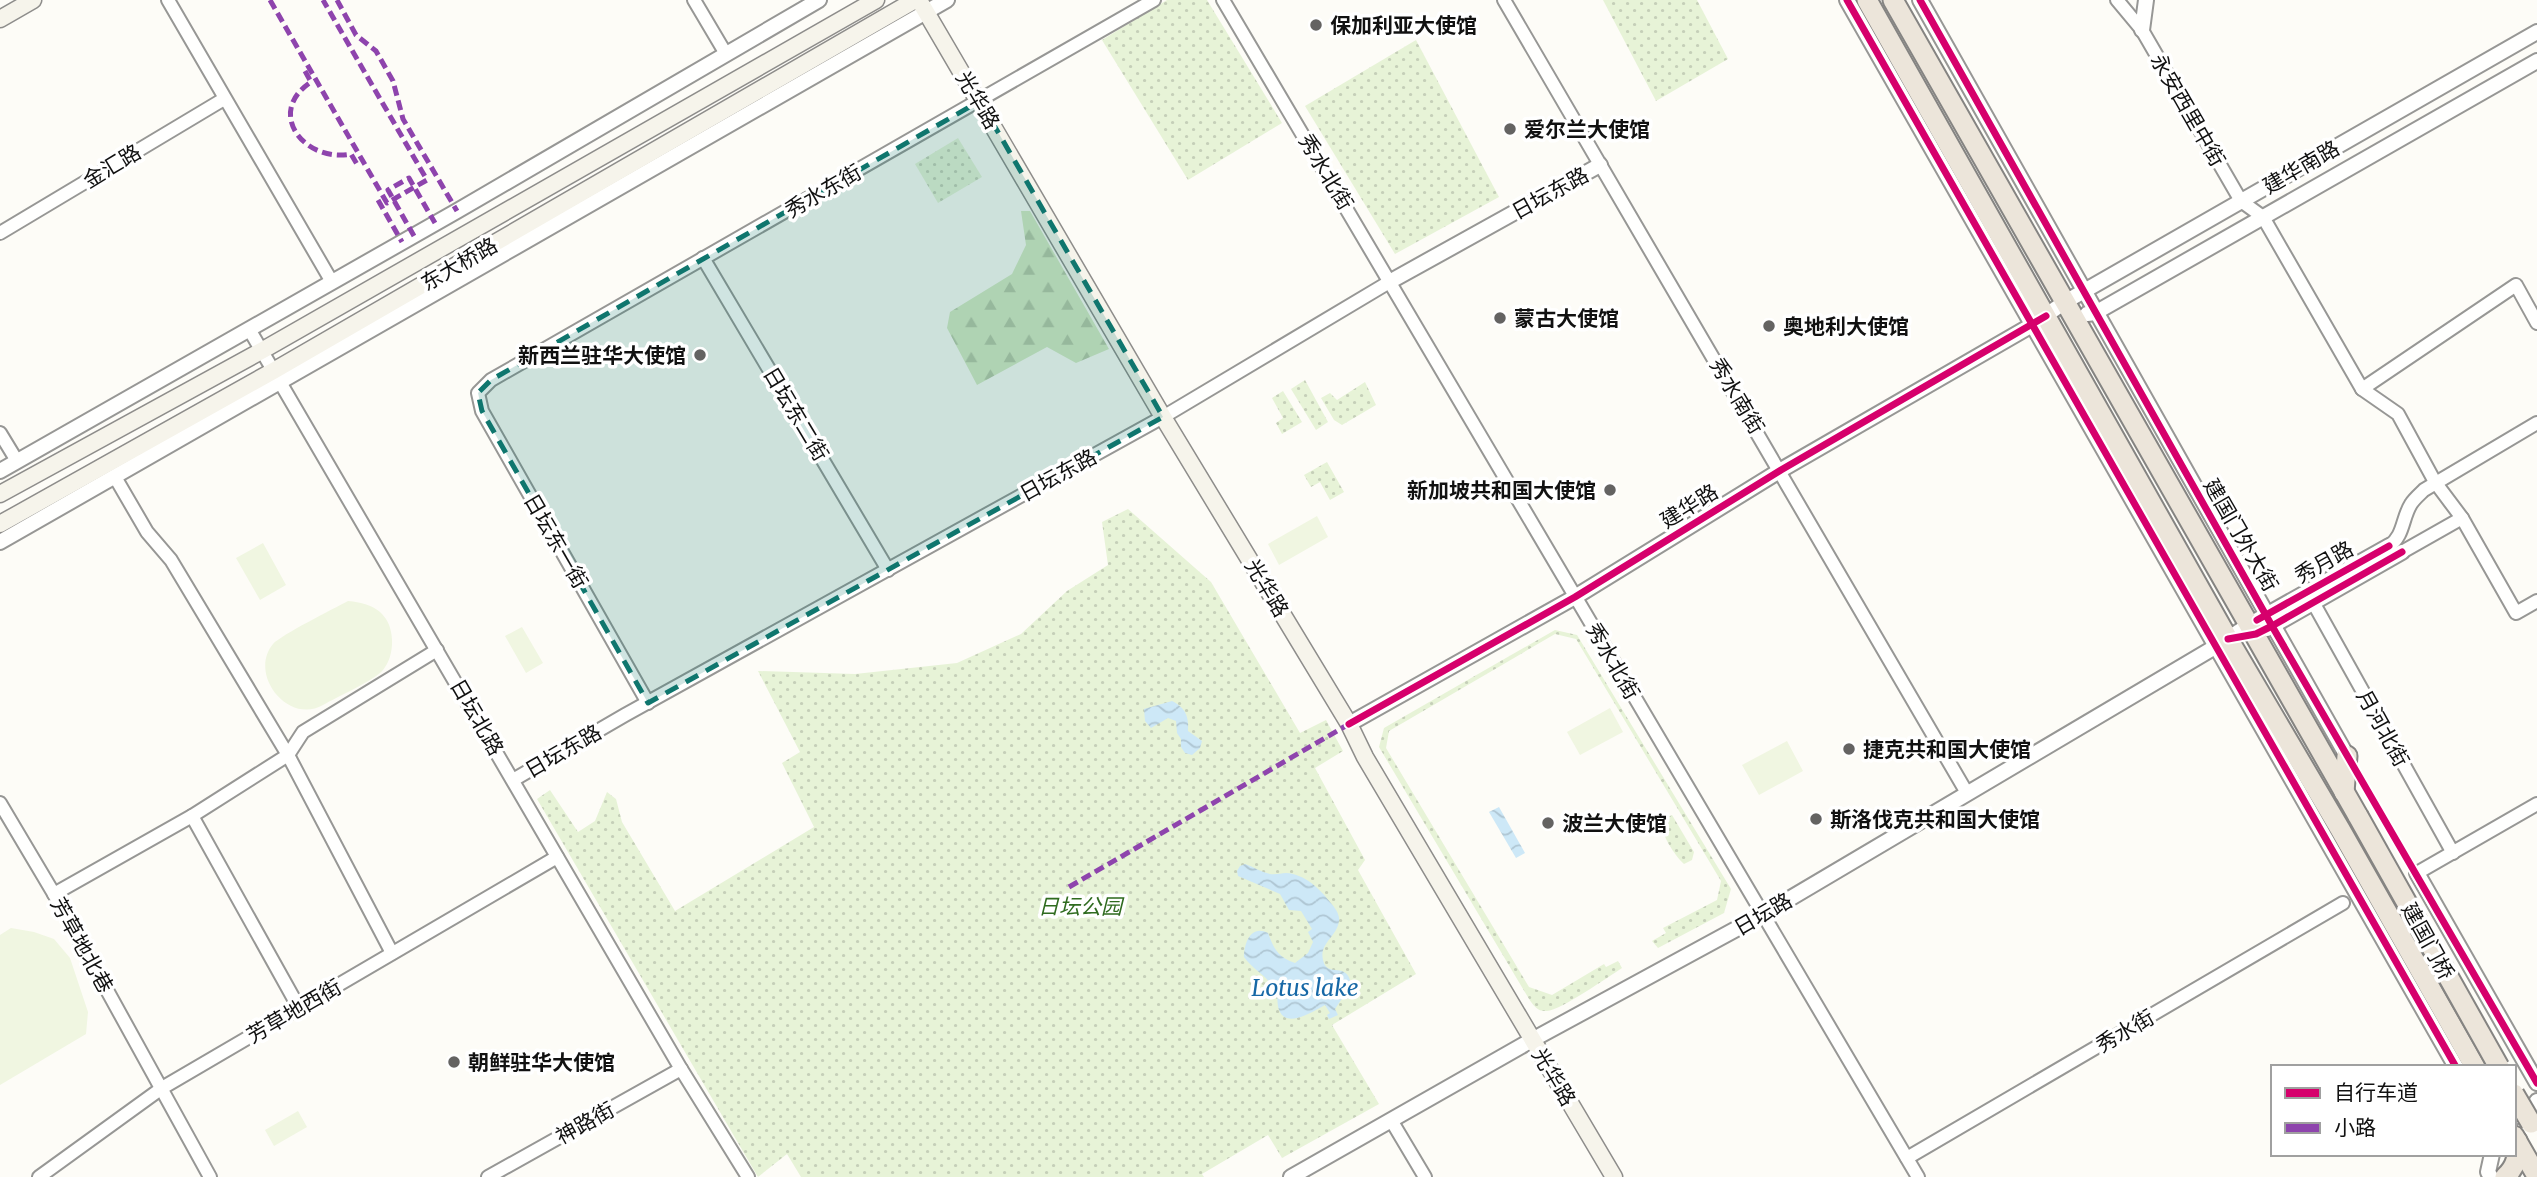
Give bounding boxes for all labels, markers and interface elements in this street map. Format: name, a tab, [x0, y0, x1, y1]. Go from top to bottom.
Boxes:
place label: 保加利亚大使馆	[1330, 12, 1477, 39]
marker: 保加利亚大使馆	[1308, 17, 1324, 33]
street label: 永安西里中街	[2145, 49, 2231, 171]
street label: 光华路	[950, 66, 1006, 134]
place label: 爱尔兰大使馆	[1524, 116, 1650, 143]
marker: 爱尔兰大使馆	[1502, 121, 1518, 137]
street label: 秀水北街	[1293, 129, 1359, 215]
street label: 建华南路	[2258, 134, 2344, 200]
street label: 金汇路	[78, 138, 146, 194]
street label: 秀水东街	[780, 158, 866, 224]
street label: 日坛东路	[1507, 161, 1593, 225]
street label: 东大桥路	[416, 231, 502, 297]
place label: 蒙古大使馆	[1514, 305, 1619, 332]
marker: 蒙古大使馆	[1492, 310, 1508, 326]
place label: 奥地利大使馆	[1783, 313, 1909, 340]
marker: 奥地利大使馆	[1761, 318, 1777, 334]
place label: 新西兰驻华大使馆	[518, 342, 686, 369]
marker: 新西兰驻华大使馆	[692, 347, 708, 363]
street label: 秀水南街	[1704, 353, 1770, 439]
street label: 日坛东二街	[757, 362, 835, 466]
street label: 日坛东路	[1015, 443, 1101, 507]
street label: 建国门外大街	[2198, 474, 2284, 596]
place label: 新加坡共和国大使馆	[1407, 477, 1596, 504]
street label: 建华路	[1655, 478, 1723, 534]
marker: 新加坡共和国大使馆	[1602, 482, 1618, 498]
street label: 日坛东一街	[518, 489, 594, 593]
street label: 秀月路	[2290, 535, 2358, 589]
street label: 光华路	[1239, 554, 1295, 622]
street label: 秀水北街	[1580, 618, 1646, 704]
street label: 日坛北路	[444, 674, 510, 760]
street label: 月河北街	[2351, 685, 2415, 771]
street label: 日坛东路	[520, 718, 606, 784]
place label: 捷克共和国大使馆	[1863, 736, 2031, 763]
marker: 捷克共和国大使馆	[1841, 741, 1857, 757]
place label: 斯洛伐克共和国大使馆	[1830, 806, 2040, 833]
place label: 波兰大使馆	[1562, 810, 1667, 837]
marker: 斯洛伐克共和国大使馆	[1808, 811, 1824, 827]
marker: 波兰大使馆	[1540, 815, 1556, 831]
street label: 日坛路	[1729, 887, 1797, 941]
street label: 芳草地北巷	[45, 893, 119, 997]
park label: 日坛公园	[1038, 893, 1125, 920]
street label: 建国门桥	[2396, 898, 2460, 984]
street label: 芳草地西街	[242, 973, 346, 1049]
water label: Lotus lake	[1252, 973, 1358, 1002]
street label: 秀水街	[2091, 1004, 2159, 1058]
street label: 光华路	[1526, 1043, 1582, 1111]
place label: 朝鲜驻华大使馆	[468, 1049, 615, 1076]
marker: 朝鲜驻华大使馆	[446, 1054, 462, 1070]
legend	[2271, 1065, 2516, 1156]
text: 自行车道	[2334, 1079, 2418, 1106]
street label: 神路街	[551, 1096, 619, 1150]
text: 小路	[2334, 1114, 2376, 1141]

